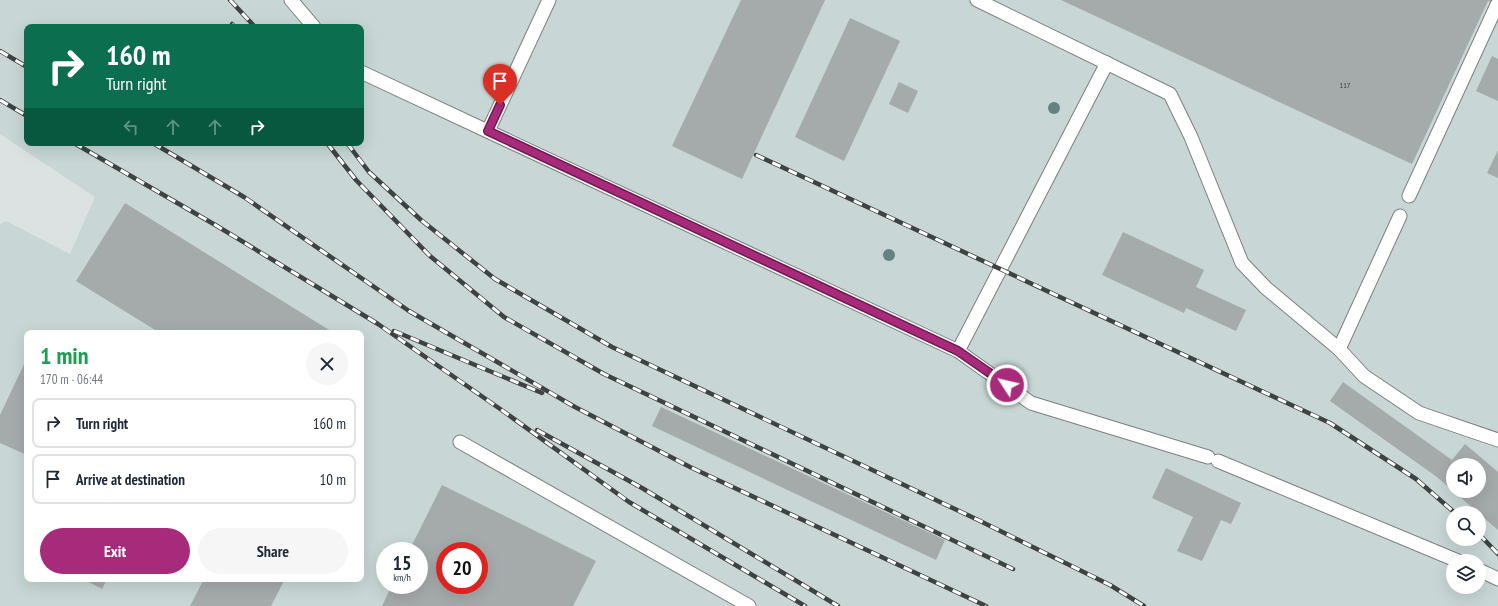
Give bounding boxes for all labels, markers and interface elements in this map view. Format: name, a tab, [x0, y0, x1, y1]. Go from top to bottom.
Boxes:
text: 160 m	[106, 36, 170, 73]
icon: right	[40, 40, 92, 92]
pin	[483, 64, 517, 105]
icon: arrive	[489, 70, 511, 92]
text: Turn right	[106, 72, 166, 95]
house number: 117	[1340, 80, 1351, 90]
icon: left	[120, 116, 142, 138]
icon: ahead	[162, 116, 184, 138]
icon: ahead	[204, 116, 226, 138]
icon: right	[246, 116, 268, 138]
text: 1 min	[40, 340, 88, 371]
button: close	[306, 343, 348, 385]
position arrow	[986, 364, 1028, 406]
text: 170 m · 06:44	[40, 371, 103, 388]
icon: right	[42, 412, 64, 434]
text: Turn right	[76, 414, 128, 433]
text: 160 m	[313, 414, 346, 433]
map controls	[1446, 458, 1486, 594]
button: sound	[1446, 458, 1486, 498]
icon: arrive	[42, 468, 64, 490]
text: Arrive at destination	[76, 470, 185, 489]
text: 10 m	[320, 470, 346, 489]
button: search	[1446, 506, 1486, 546]
button: Exit	[40, 528, 190, 574]
button: Share	[198, 528, 348, 574]
speed limit sign: 20	[436, 542, 488, 594]
text: 15	[392, 550, 412, 576]
button: layers	[1446, 554, 1486, 594]
text: km/h	[393, 571, 411, 584]

